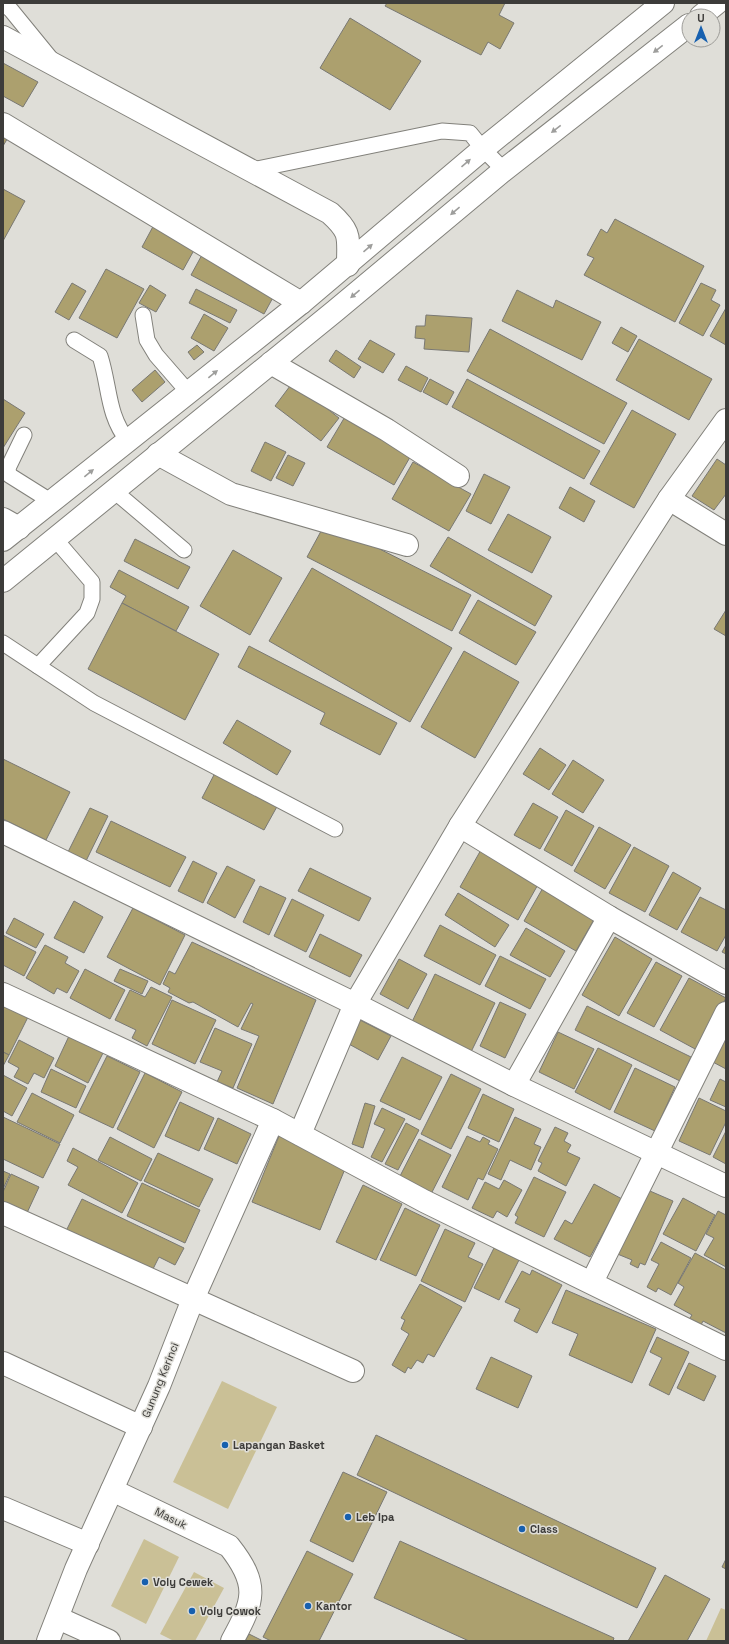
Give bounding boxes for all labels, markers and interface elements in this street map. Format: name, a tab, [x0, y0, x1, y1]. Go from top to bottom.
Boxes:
north arrow	[681, 8, 721, 48]
text: U	[697, 11, 705, 25]
one-way arrow	[653, 45, 664, 54]
one-way arrow	[550, 125, 561, 134]
one-way arrow	[461, 158, 471, 168]
one-way arrow	[449, 206, 460, 215]
one-way arrow	[362, 244, 373, 253]
one-way arrow	[350, 290, 360, 299]
one-way arrow	[207, 370, 218, 379]
one-way arrow	[84, 468, 95, 477]
street label: Gunung Kerinci	[139, 1340, 182, 1420]
place label: Lapangan Basket	[233, 1438, 325, 1452]
marker: Lapangan Basket	[220, 1440, 230, 1450]
street label: Masuk	[153, 1504, 190, 1532]
place label: Leb Ipa	[356, 1510, 395, 1524]
marker: Leb Ipa	[343, 1512, 353, 1522]
place label: Class	[530, 1522, 558, 1536]
marker: Class	[517, 1524, 527, 1534]
place label: Voly Cewek	[153, 1575, 214, 1589]
marker: Voly Cewek	[140, 1577, 150, 1587]
place label: Kantor	[316, 1599, 352, 1613]
marker: Kantor	[303, 1601, 313, 1611]
place label: Voly Cowok	[200, 1604, 262, 1618]
marker: Voly Cowok	[187, 1606, 197, 1616]

